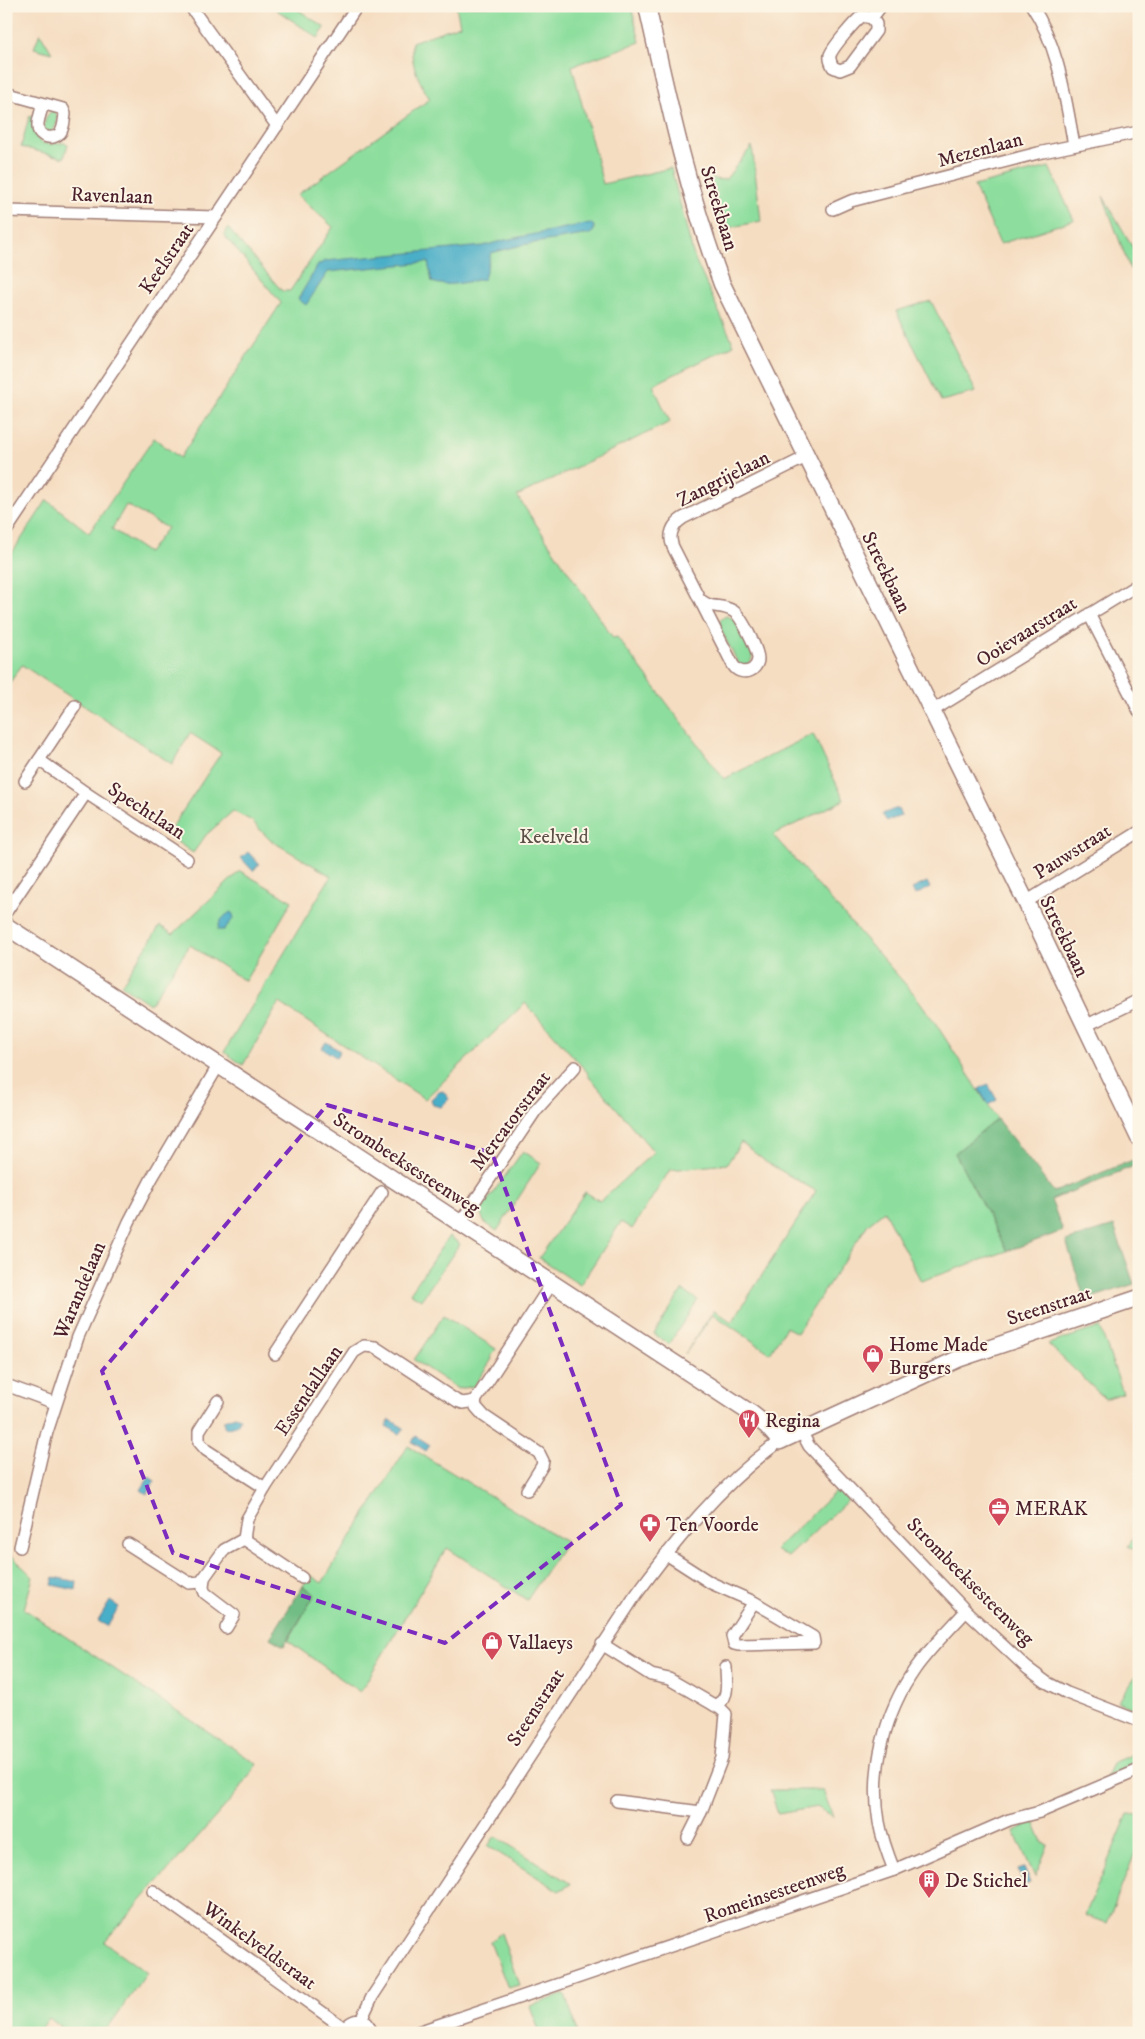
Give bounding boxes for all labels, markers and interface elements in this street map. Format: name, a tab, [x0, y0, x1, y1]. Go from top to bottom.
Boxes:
street label: Mezenlaan	[935, 127, 1026, 174]
street label: Streekbaan	[694, 163, 743, 254]
street label: Ravenlaan	[70, 183, 154, 210]
street label: Keelstraat	[134, 219, 200, 299]
street label: Zangrijelaan	[673, 445, 775, 513]
street label: Streekbaan	[855, 528, 916, 618]
street label: Ooievaarstraat	[972, 591, 1082, 673]
street label: Spechtlaan	[103, 777, 190, 846]
street label: Pauwstraat	[1030, 819, 1116, 886]
park label: Keelveld	[519, 825, 589, 850]
street label: Streekbaan	[1033, 892, 1094, 982]
street label: Mercatorstraat	[466, 1066, 557, 1176]
street label: Strombeeksesteenweg	[328, 1107, 485, 1221]
street label: Warandelaan	[48, 1237, 112, 1344]
street label: Steenstraat	[1004, 1281, 1095, 1332]
place label: Home Made Burgers	[889, 1333, 988, 1381]
street label: Essendallaan	[270, 1340, 349, 1441]
shop icon: Home Made Burgers	[861, 1343, 885, 1374]
restaurant icon: Regina	[737, 1408, 761, 1439]
place label: Regina	[765, 1409, 821, 1434]
office icon: MERAK	[987, 1496, 1011, 1527]
place label: MERAK	[1015, 1497, 1088, 1522]
pharmacy icon: Ten Voorde	[638, 1512, 662, 1543]
place label: Ten Voorde	[666, 1513, 759, 1538]
street label: Strombeeksesteenweg	[901, 1513, 1039, 1651]
shop icon: Vallaeys	[480, 1630, 504, 1661]
place label: Vallaeys	[507, 1631, 573, 1656]
street label: Steenstraat	[502, 1664, 571, 1751]
street label: Romeinsesteenweg	[701, 1857, 849, 1929]
building icon: De Stichel	[917, 1868, 941, 1899]
place label: De Stichel	[945, 1869, 1028, 1894]
street label: Winkelveldstraat	[196, 1896, 321, 1996]

